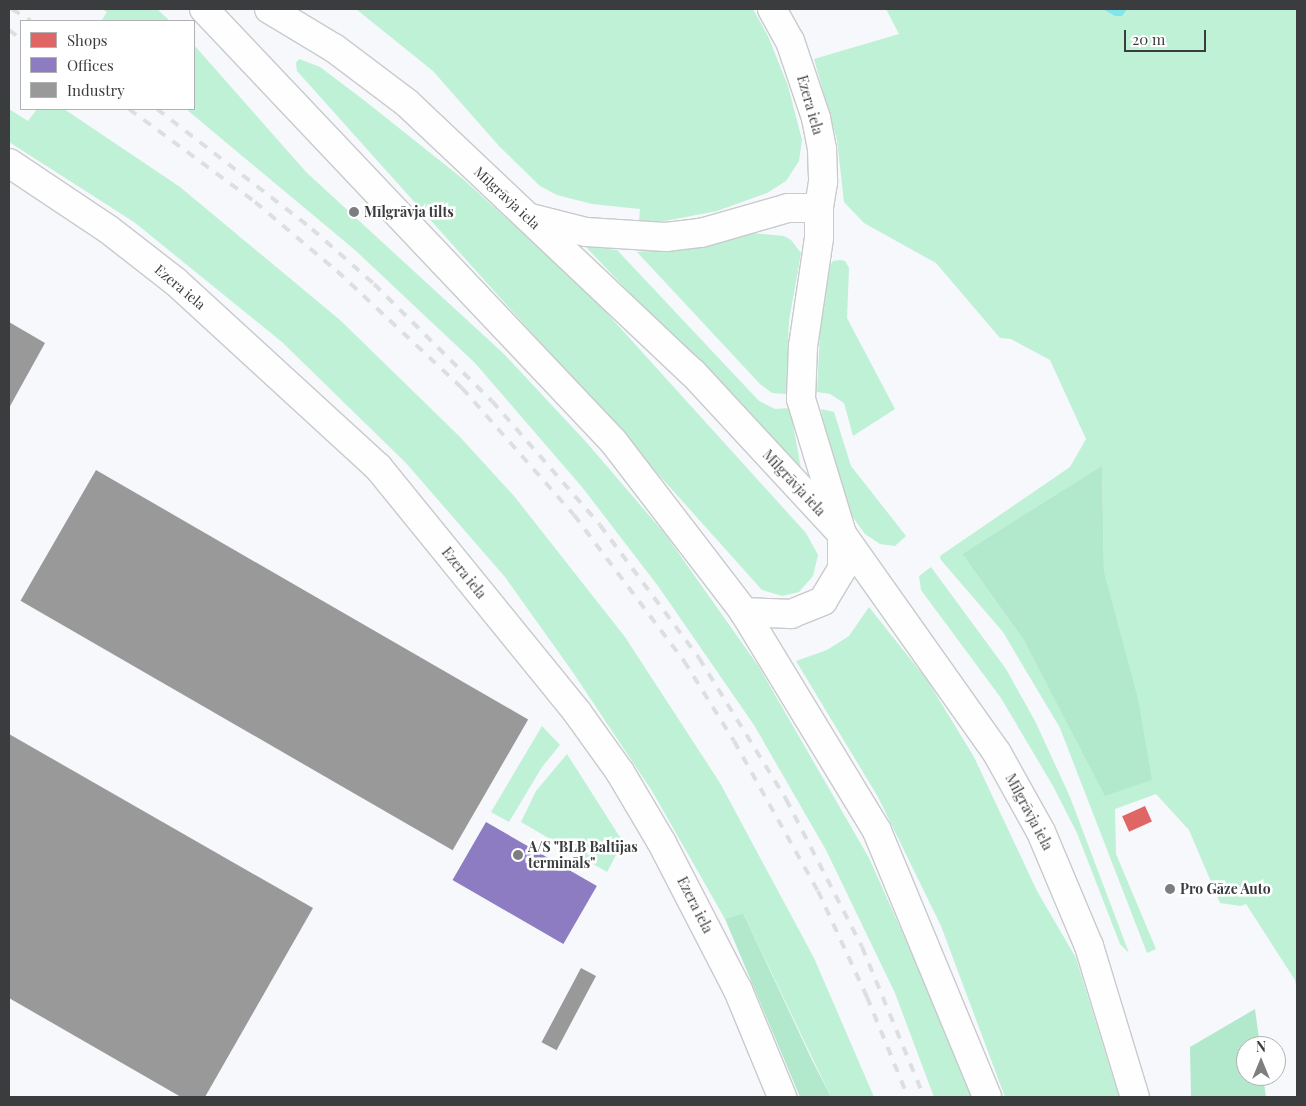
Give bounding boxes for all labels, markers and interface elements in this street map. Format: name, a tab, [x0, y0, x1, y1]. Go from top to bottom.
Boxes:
legend	[20, 20, 195, 110]
scale bar	[1126, 20, 1208, 52]
text: 20 m	[1132, 29, 1165, 49]
text: Shops	[67, 30, 108, 50]
text: Offices	[67, 55, 114, 75]
street label: Ezera iela	[794, 73, 826, 137]
text: Industry	[67, 80, 125, 100]
street label: Mīlgrāvja iela	[471, 163, 543, 233]
place label: Mīlgrāvja tilts	[364, 204, 454, 220]
marker: Mīlgrāvja tilts	[348, 206, 360, 218]
street label: Ezera iela	[151, 261, 209, 313]
street label: Mīlgrāvja iela	[759, 447, 829, 519]
street label: Ezera iela	[438, 544, 490, 602]
street label: Mīlgrāvja iela	[1002, 771, 1056, 853]
place label: A/S "BLB Baltijas termināls"	[528, 839, 638, 872]
marker: A/S "BLB Baltijas termināls"	[512, 849, 524, 861]
street label: Ezera iela	[674, 874, 716, 936]
place label: Pro Gāze Auto	[1180, 881, 1271, 897]
marker: Pro Gāze Auto	[1164, 883, 1176, 895]
north arrow	[1236, 1036, 1286, 1086]
text: N	[1256, 1037, 1266, 1056]

